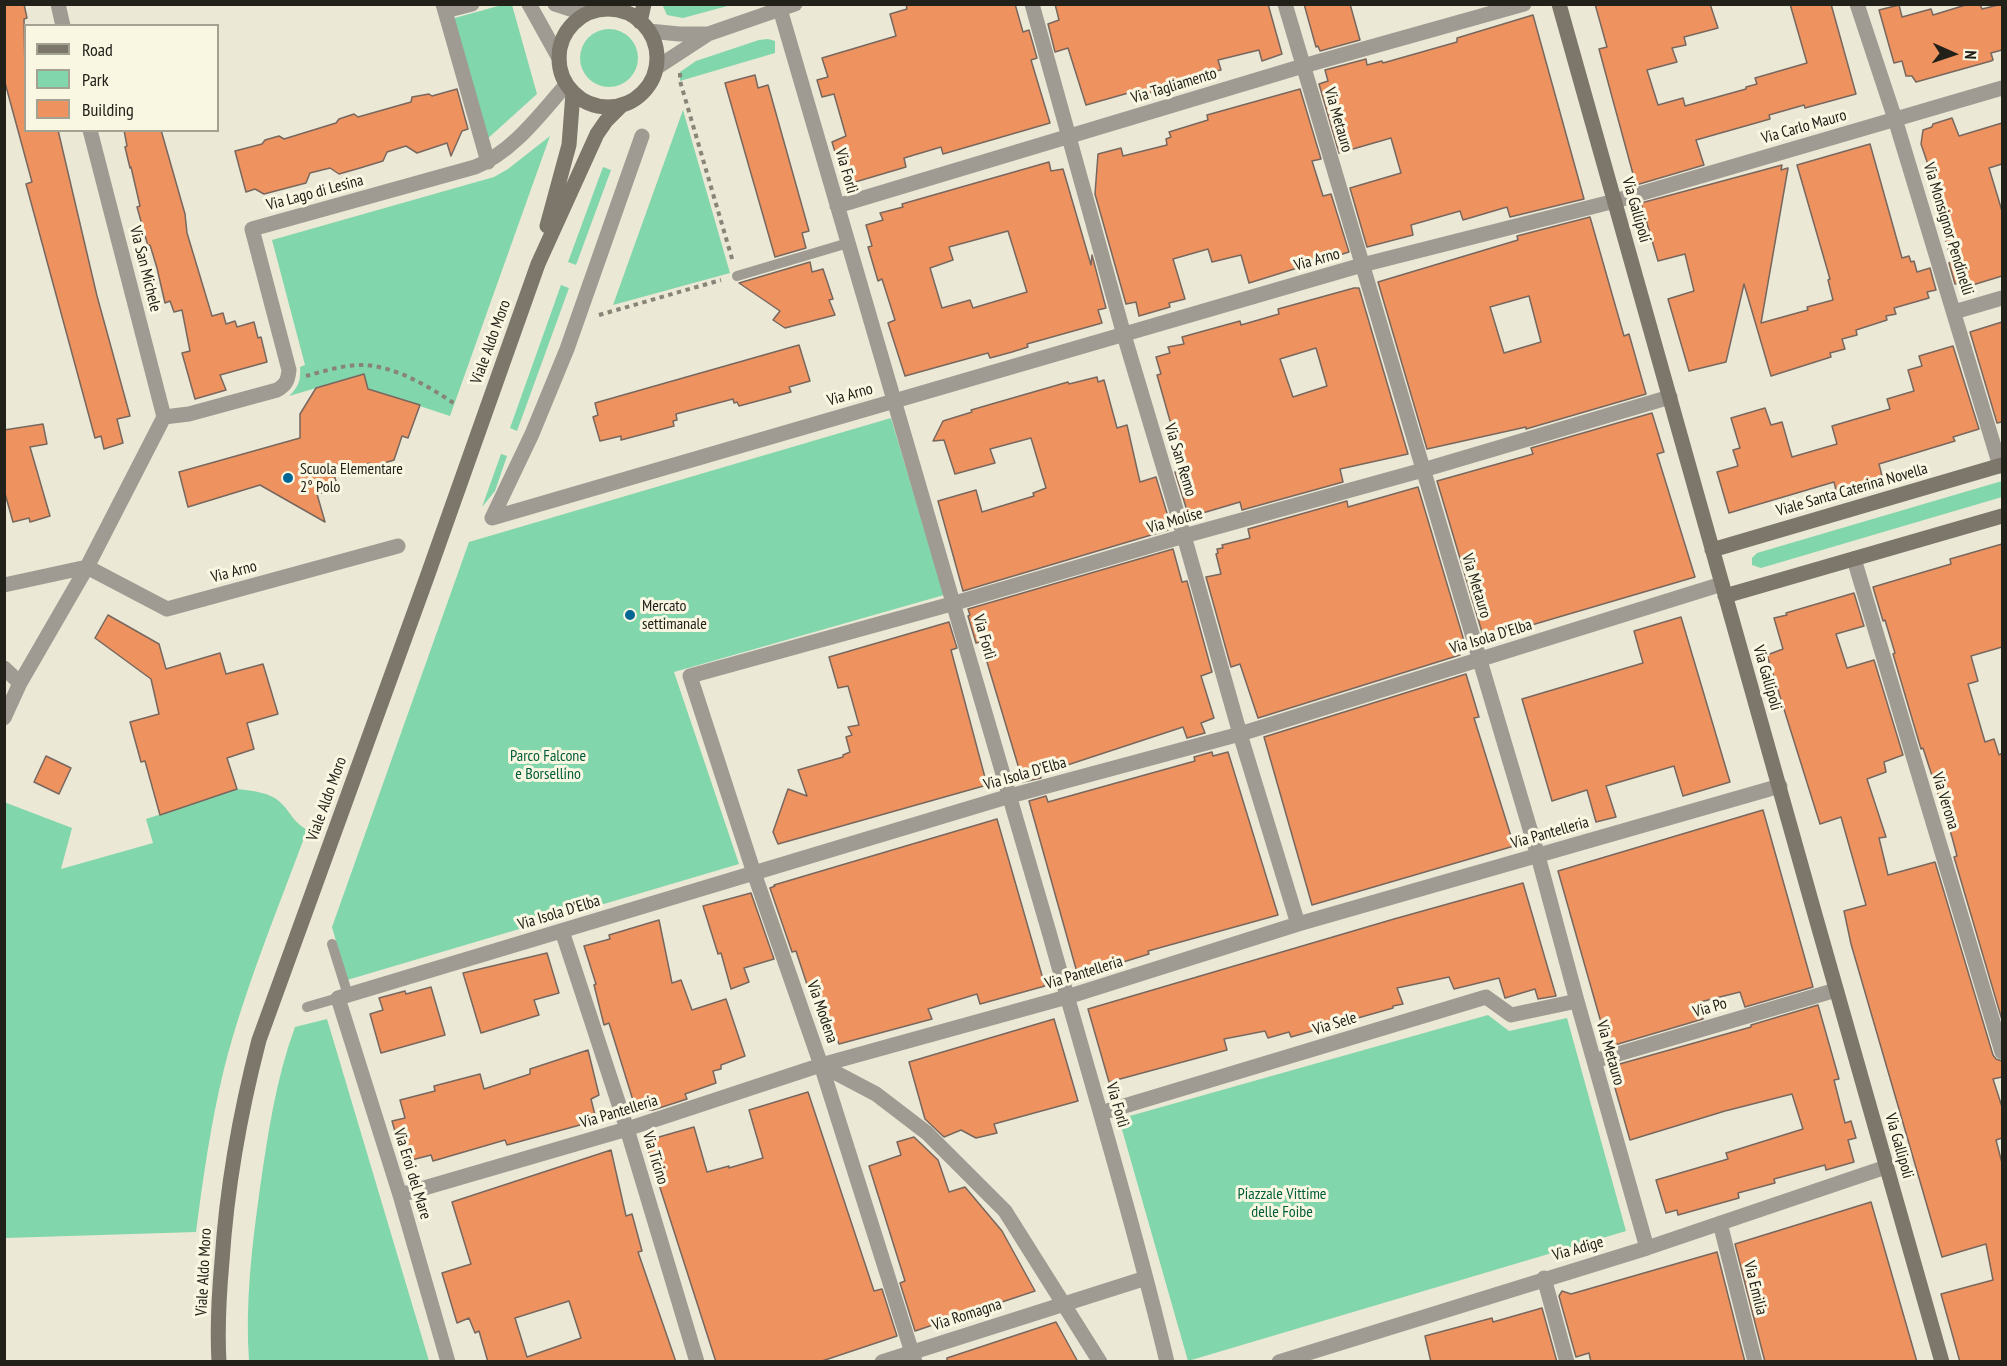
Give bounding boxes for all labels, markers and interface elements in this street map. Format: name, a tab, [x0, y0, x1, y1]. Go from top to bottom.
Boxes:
legend	[24, 24, 219, 132]
north arrow	[1923, 24, 1983, 84]
text: Road	[82, 38, 113, 61]
text: N	[1961, 50, 1981, 60]
street label: Via Tagliamento	[1129, 64, 1219, 108]
text: Park	[82, 68, 109, 91]
street label: Via Metauro	[1320, 85, 1356, 155]
text: Building	[82, 98, 134, 121]
street label: Via Carlo Mauro	[1759, 106, 1849, 148]
street label: Via Forlì	[830, 146, 862, 196]
street label: Via Monsignor Pendinelli	[1919, 160, 1977, 298]
street label: Via Lago di Lesina	[265, 171, 365, 215]
street label: Via Gallipoli	[1618, 175, 1654, 245]
street label: Via San Michele	[125, 224, 165, 314]
street label: Via Arno	[1292, 244, 1342, 276]
street label: Viale Aldo Moro	[467, 297, 515, 387]
street label: Via Arno	[825, 379, 875, 411]
street label: Via San Remo	[1160, 421, 1200, 499]
place label: Scuola Elementare 2° Polo	[300, 459, 403, 497]
street label: Viale Santa Caterina Novella	[1774, 459, 1930, 521]
marker: Scuola Elementare 2° Polo	[281, 471, 295, 485]
street label: Via Molise	[1145, 504, 1205, 538]
street label: Via Metauro	[1457, 551, 1495, 621]
street label: Via Arno	[209, 557, 259, 587]
place label: Mercato settimanale	[642, 596, 707, 634]
marker: Mercato settimanale	[623, 608, 637, 622]
street label: Via Forlì	[968, 612, 1000, 662]
street label: Via Isola D'Elba	[1448, 615, 1534, 659]
street label: Via Gallipoli	[1749, 643, 1785, 713]
park label: Parco Falcone e Borsellino	[510, 746, 586, 784]
street label: Via Isola D'Elba	[982, 753, 1068, 795]
street label: Viale Aldo Moro	[303, 754, 351, 844]
street label: Via Verona	[1927, 770, 1963, 832]
street label: Via Pantelleria	[1509, 813, 1591, 853]
street label: Via Isola D'Elba	[516, 891, 602, 935]
street label: Via Pantelleria	[1043, 952, 1125, 994]
street label: Via Modena	[802, 978, 842, 1046]
street label: Via Po	[1691, 994, 1729, 1022]
street label: Via Sele	[1311, 1008, 1359, 1040]
street label: Via Metauro	[1592, 1018, 1628, 1088]
street label: Via Forlì	[1101, 1080, 1133, 1130]
street label: Via Pantelleria	[578, 1091, 660, 1133]
street label: Via Gallipoli	[1881, 1111, 1917, 1181]
street label: Via Eroi del Mare	[389, 1126, 435, 1222]
street label: Via Ticino	[638, 1129, 672, 1187]
park label: Piazzale Vittime delle Foibe	[1238, 1184, 1326, 1222]
street label: Viale Aldo Moro	[192, 1228, 216, 1316]
street label: Via Adige	[1550, 1233, 1606, 1265]
street label: Via Emilia	[1739, 1259, 1771, 1317]
street label: Via Romagna	[930, 1295, 1004, 1335]

